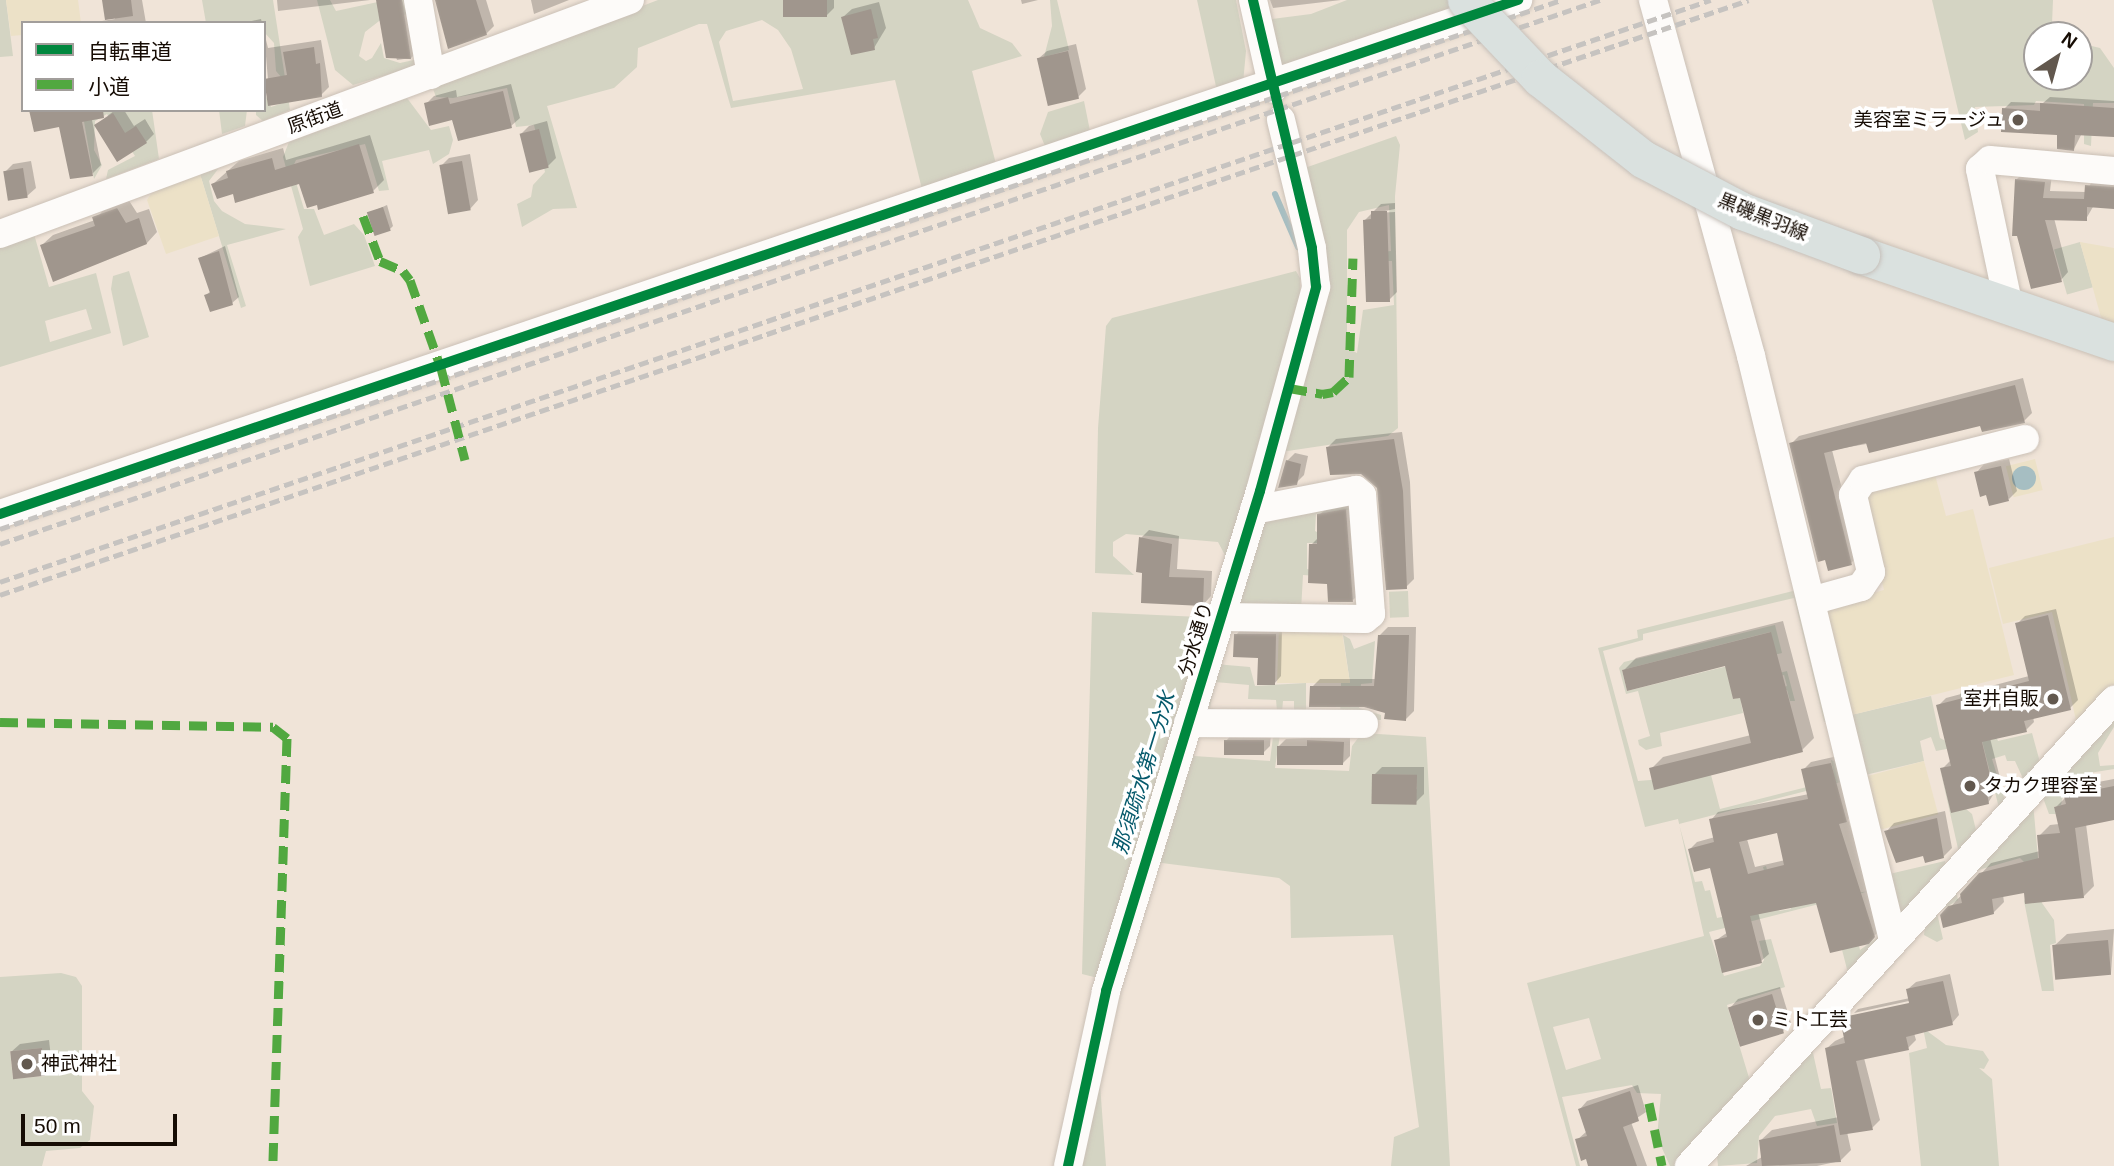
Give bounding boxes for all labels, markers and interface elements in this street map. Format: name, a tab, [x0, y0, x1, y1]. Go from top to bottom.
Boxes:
legend	[21, 21, 266, 112]
north arrow	[2023, 21, 2093, 91]
text: N	[2058, 28, 2081, 53]
text: 自転車道	[88, 40, 172, 63]
text: 小道	[88, 75, 130, 98]
street label: 原街道	[284, 98, 346, 138]
place label: 美容室ミラージュ	[1852, 109, 2004, 131]
marker: 美容室ミラージュ	[2010, 112, 2026, 128]
street label: 黒磯黒羽線	[1715, 189, 1811, 245]
street label: 分水通り	[1174, 599, 1218, 679]
place label: 室井自販	[1963, 688, 2039, 710]
water label: 那須疏水第一分水	[1107, 689, 1181, 857]
marker: 室井自販	[2045, 691, 2061, 707]
place label: タカク理容室	[1984, 775, 2098, 797]
marker: タカク理容室	[1962, 778, 1978, 794]
place label: ミト工芸	[1772, 1009, 1848, 1031]
marker: ミト工芸	[1750, 1012, 1766, 1028]
place label: 神武神社	[41, 1053, 117, 1075]
marker: 神武神社	[19, 1056, 35, 1072]
scale bar	[24, 1100, 180, 1144]
text: 50 m	[34, 1114, 81, 1137]

